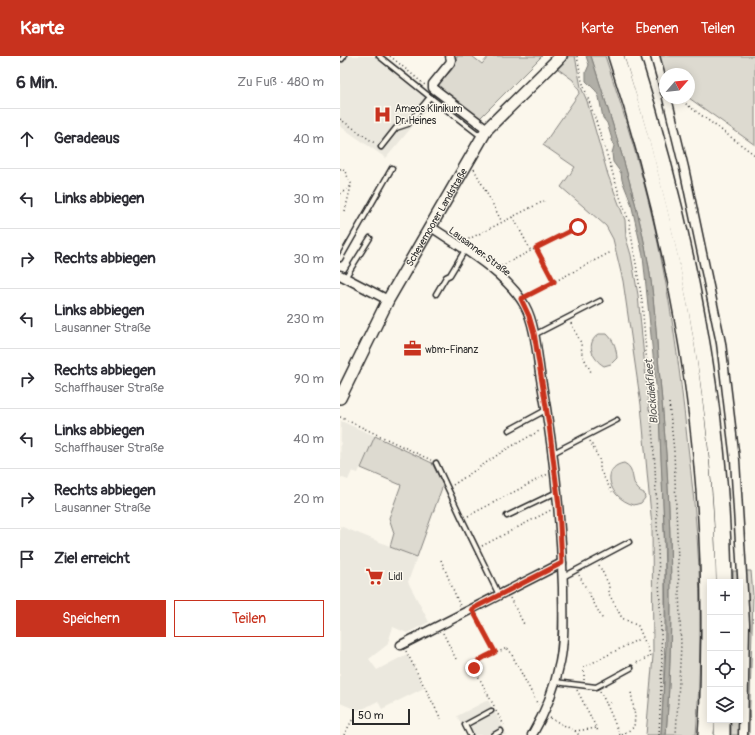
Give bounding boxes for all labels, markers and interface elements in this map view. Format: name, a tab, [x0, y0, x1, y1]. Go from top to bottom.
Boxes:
text: Karte	[20, 16, 64, 40]
text: Karte	[581, 20, 614, 37]
text: Ebenen	[636, 20, 679, 37]
text: Teilen	[701, 20, 735, 37]
north arrow	[659, 68, 695, 104]
text: 6 Min.	[16, 72, 58, 93]
text: Zu Fuß · 480 m	[237, 74, 324, 90]
place label: Ameos Klinikum Dr. Heines	[395, 103, 463, 127]
hospital icon: Ameos Klinikum Dr. Heines	[372, 104, 392, 124]
icon: ahead	[16, 128, 38, 150]
text: Geradeaus	[54, 129, 120, 148]
text: 40 m	[293, 131, 324, 147]
street label: Schevemoorer Landstraße	[404, 166, 470, 269]
icon: left	[16, 188, 38, 210]
text: Links abbiegen	[54, 189, 145, 208]
text: 30 m	[294, 191, 324, 207]
route start	[569, 218, 587, 236]
street label: Lausanner Straße	[446, 225, 513, 279]
icon: right	[16, 248, 38, 270]
text: Rechts abbiegen	[54, 249, 156, 268]
text: 30 m	[294, 251, 324, 267]
text: Links abbiegen	[54, 301, 145, 320]
icon: left	[16, 308, 38, 330]
text: 230 m	[287, 311, 324, 327]
text: Lausanner Straße	[54, 320, 151, 336]
office icon: wbm-Finanz	[402, 339, 422, 359]
place label: wbm-Finanz	[425, 344, 478, 356]
water label: Blockdiekfleet	[642, 358, 661, 425]
text: Rechts abbiegen	[54, 361, 156, 380]
icon: right	[16, 368, 38, 390]
text: 90 m	[294, 371, 324, 387]
text: Schaffhauser Straße	[54, 380, 164, 396]
text: Links abbiegen	[54, 421, 145, 440]
icon: left	[16, 428, 38, 450]
text: 40 m	[293, 431, 324, 447]
text: Schaffhauser Straße	[54, 440, 164, 456]
text: Rechts abbiegen	[54, 481, 156, 500]
icon: right	[16, 488, 38, 510]
text: 20 m	[293, 491, 324, 507]
text: Lausanner Straße	[54, 500, 151, 516]
icon: arrive	[16, 548, 38, 570]
text: Ziel erreicht	[54, 549, 130, 568]
supermarket icon: Lidl	[365, 566, 385, 586]
place label: Lidl	[388, 571, 403, 583]
map controls	[707, 579, 743, 723]
button: +	[707, 579, 743, 615]
button: Speichern	[16, 600, 166, 637]
button: Teilen	[174, 600, 324, 637]
button: −	[707, 615, 743, 651]
button: locate	[707, 651, 743, 687]
route end	[465, 659, 483, 677]
button: layers	[707, 687, 743, 723]
scale bar	[352, 707, 410, 726]
text: 50 m	[358, 709, 384, 722]

